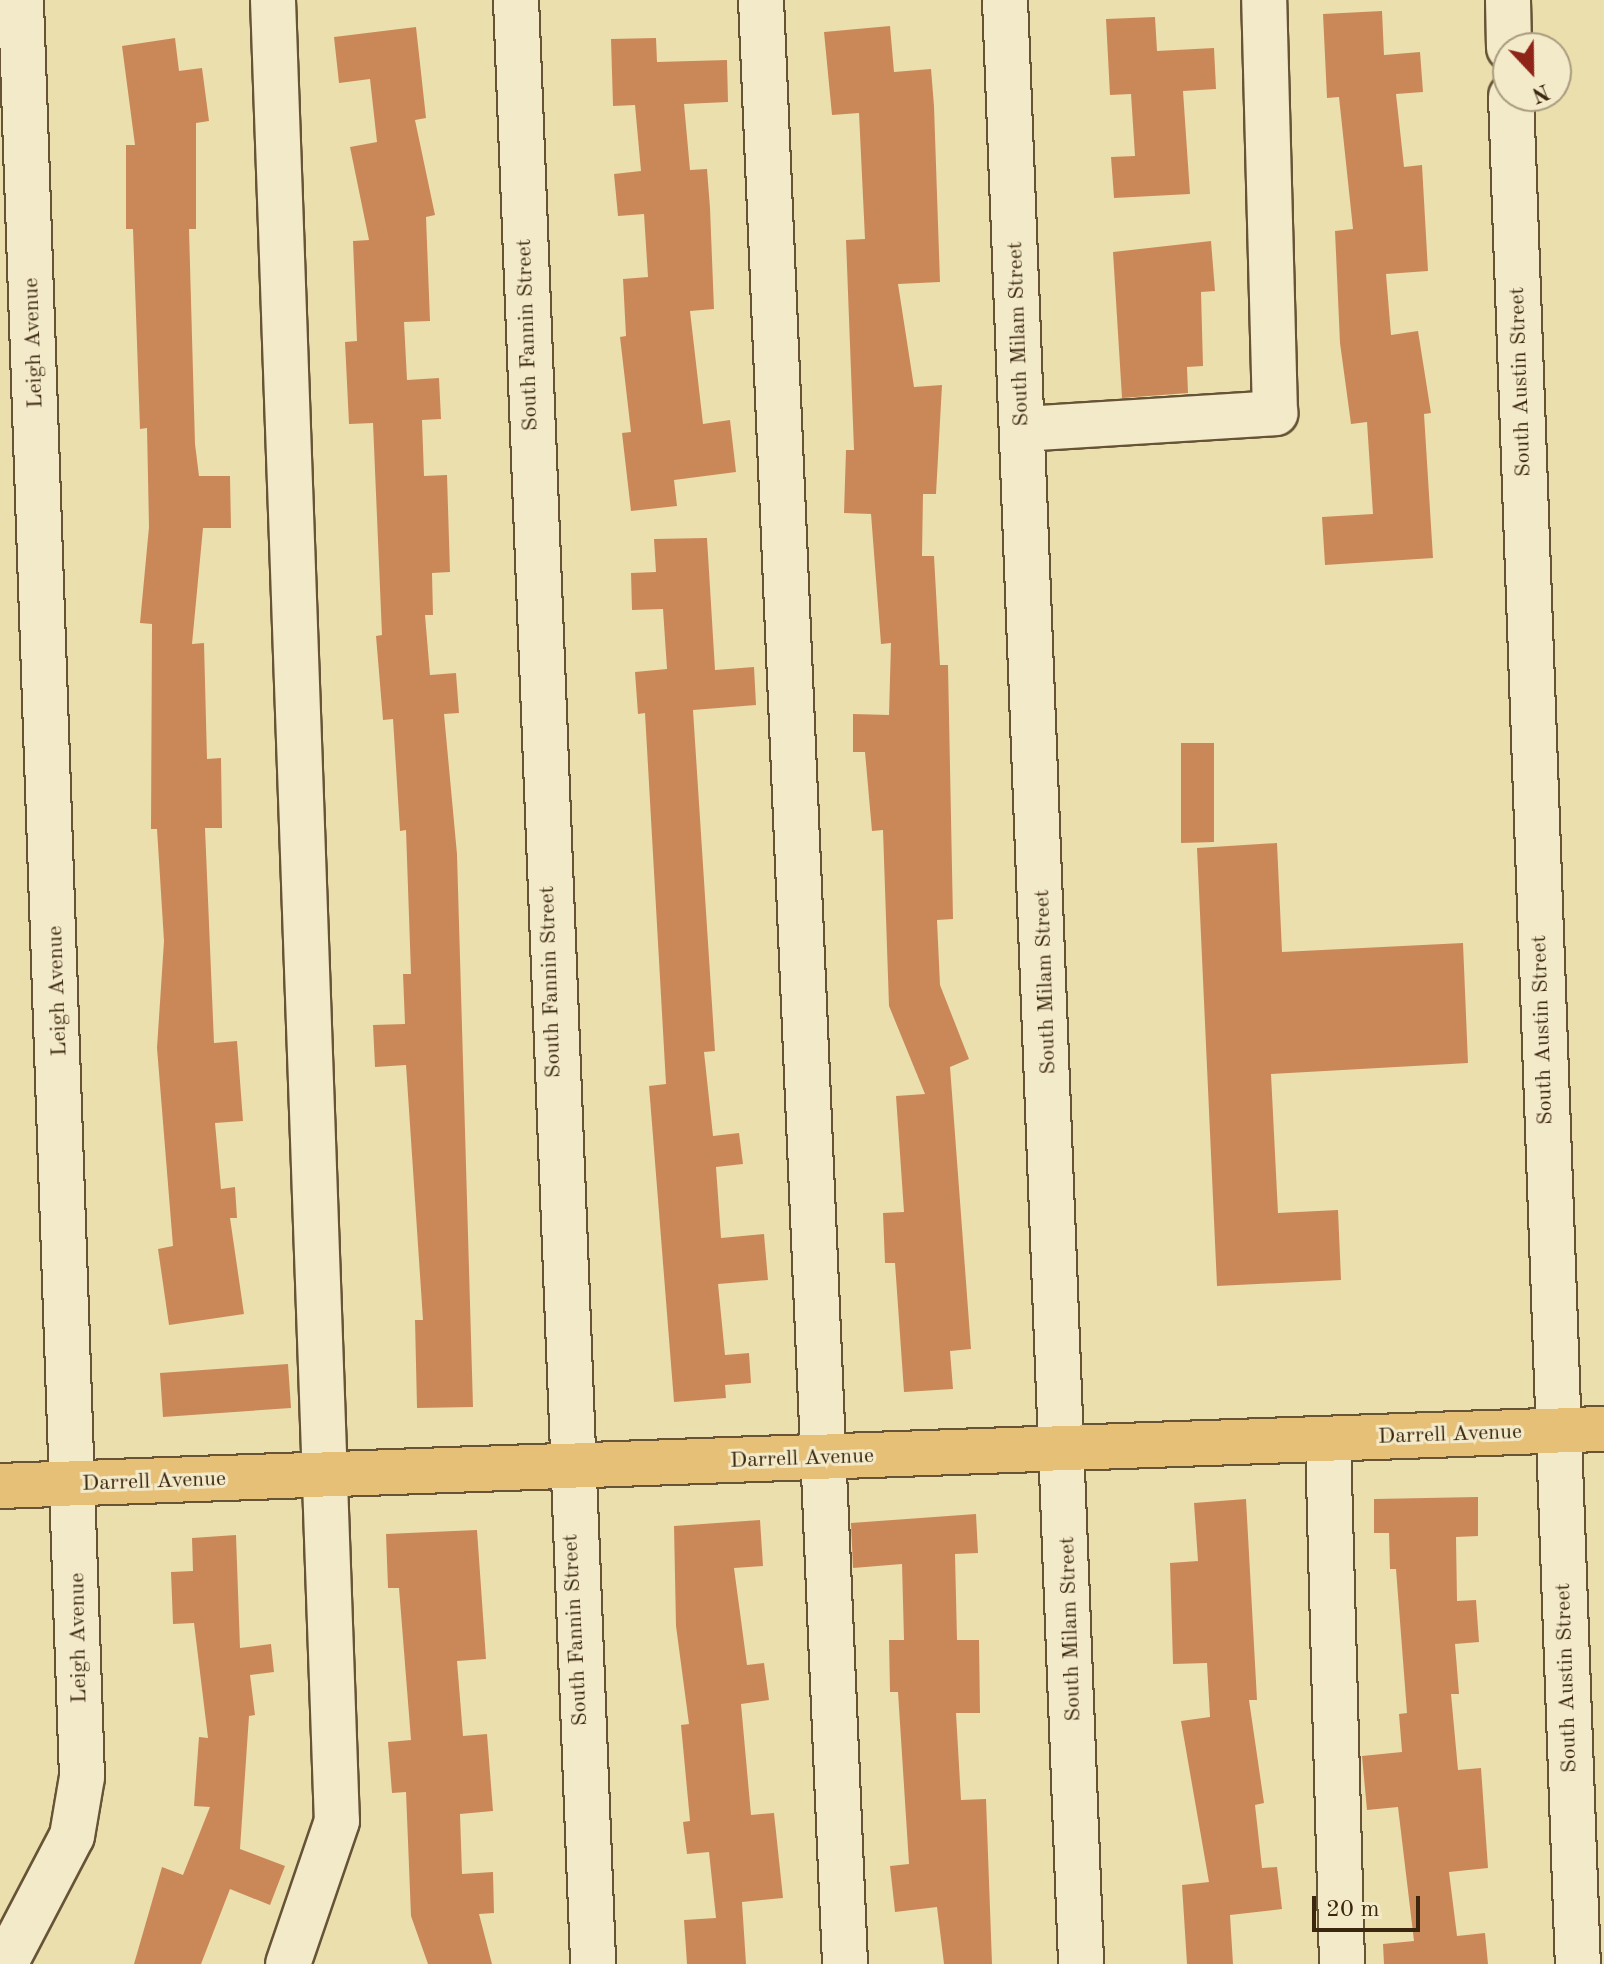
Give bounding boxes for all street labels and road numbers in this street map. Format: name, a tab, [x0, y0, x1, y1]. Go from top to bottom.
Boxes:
street label: South Fannin Street	[511, 238, 545, 432]
street label: South Milam Street	[1003, 241, 1035, 427]
street label: Leigh Avenue	[19, 277, 49, 409]
street label: South Austin Street	[1504, 286, 1538, 478]
street label: South Fannin Street	[534, 885, 568, 1079]
street label: South Milam Street	[1030, 889, 1062, 1075]
street label: Leigh Avenue	[43, 925, 73, 1057]
street label: South Austin Street	[1526, 934, 1560, 1126]
street label: Darrell Avenue	[1378, 1419, 1522, 1451]
street label: Darrell Avenue	[730, 1443, 874, 1475]
street label: Darrell Avenue	[82, 1466, 226, 1498]
street label: South Fannin Street	[558, 1533, 594, 1727]
street label: South Milam Street	[1055, 1536, 1087, 1722]
street label: Leigh Avenue	[65, 1572, 93, 1704]
street label: South Austin Street	[1550, 1582, 1584, 1774]

